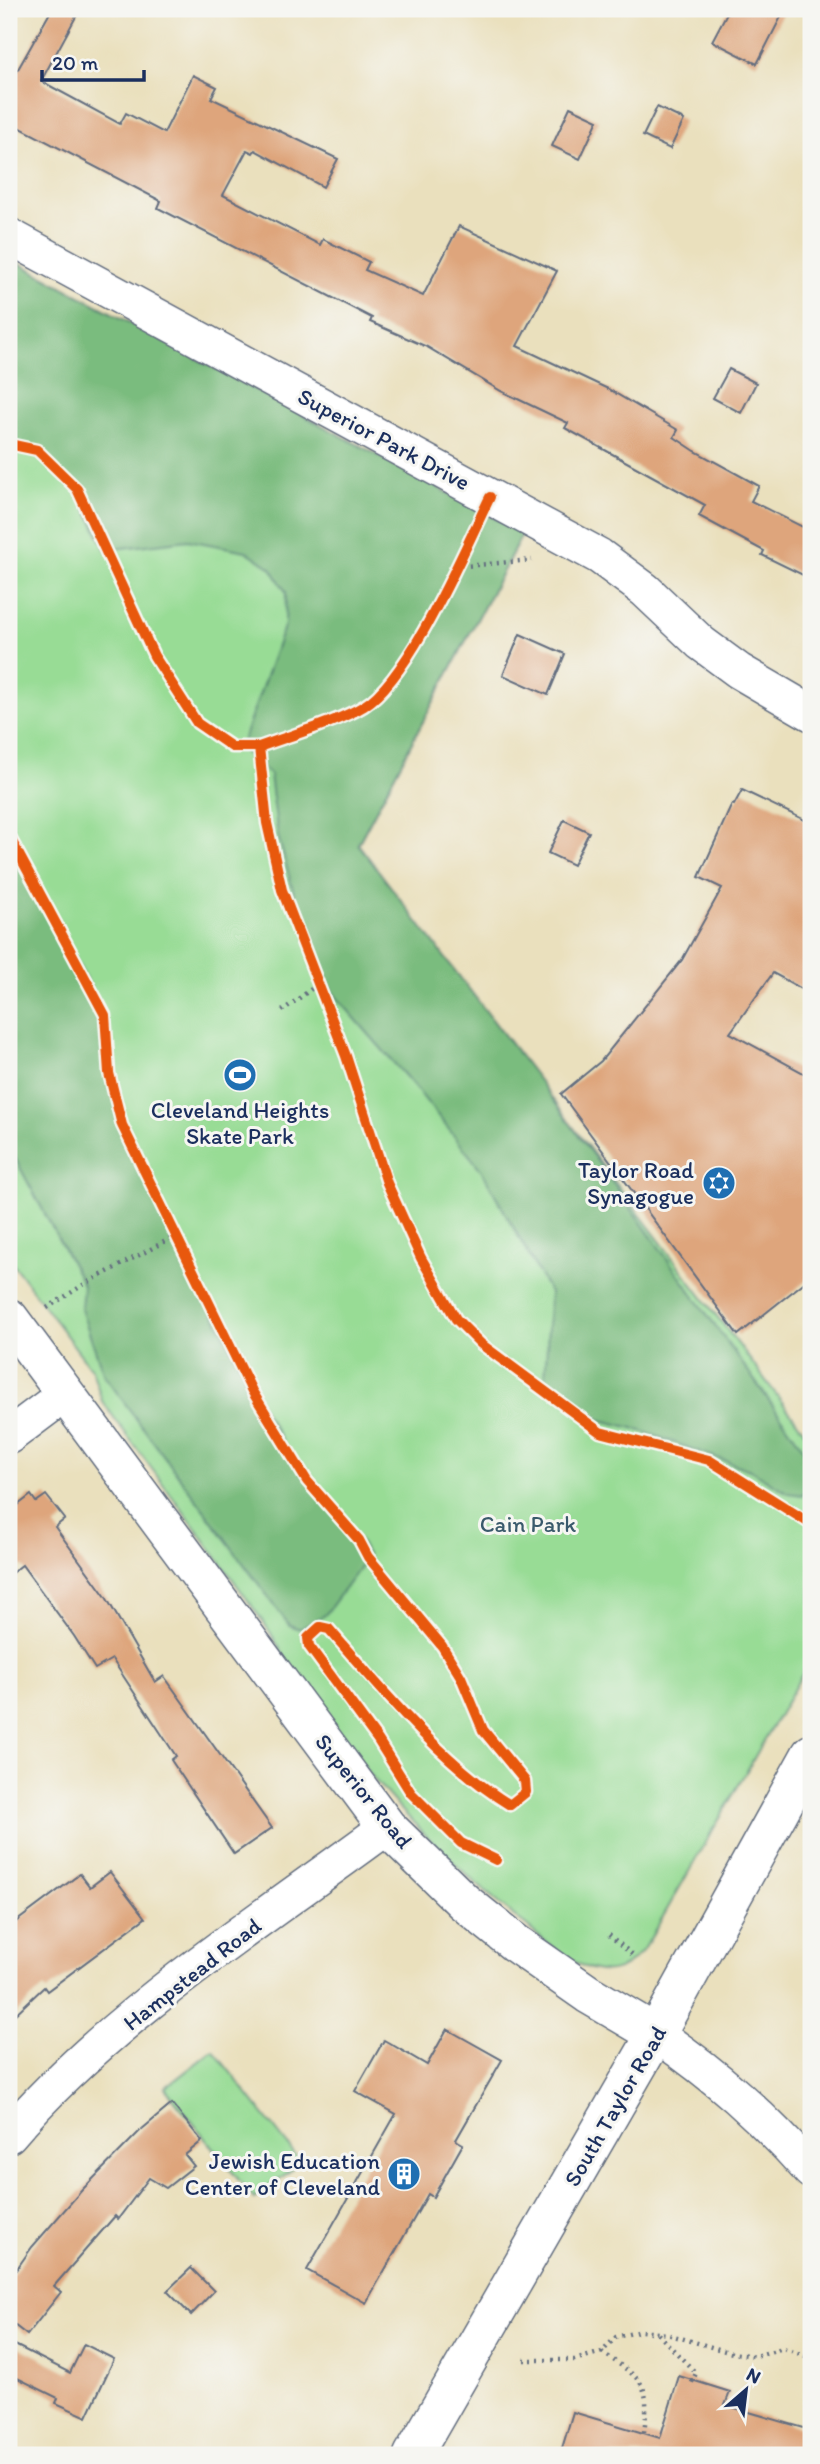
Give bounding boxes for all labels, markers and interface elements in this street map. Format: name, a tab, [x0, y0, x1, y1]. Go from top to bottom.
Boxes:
scale bar	[42, 38, 144, 82]
text: 20 m	[52, 50, 99, 75]
street label: Superior Park Drive	[293, 382, 475, 496]
sports icon: Cleveland Heights Skate Park	[221, 1056, 259, 1094]
place label: Cleveland Heights Skate Park	[151, 1096, 329, 1150]
place label: Taylor Road Synagogue	[578, 1156, 694, 1210]
synagogue icon: Taylor Road Synagogue	[700, 1164, 738, 1202]
park label: Cain Park	[480, 1510, 576, 1538]
street label: Superior Road	[309, 1728, 419, 1854]
street label: Hampstead Road	[117, 1911, 267, 2037]
street label: South Taylor Road	[558, 2020, 673, 2191]
place label: Jewish Education Center of Cleveland	[185, 2147, 380, 2201]
building icon: Jewish Education Center of Cleveland	[385, 2155, 423, 2193]
north arrow	[712, 2356, 782, 2426]
text: N	[743, 2362, 765, 2389]

